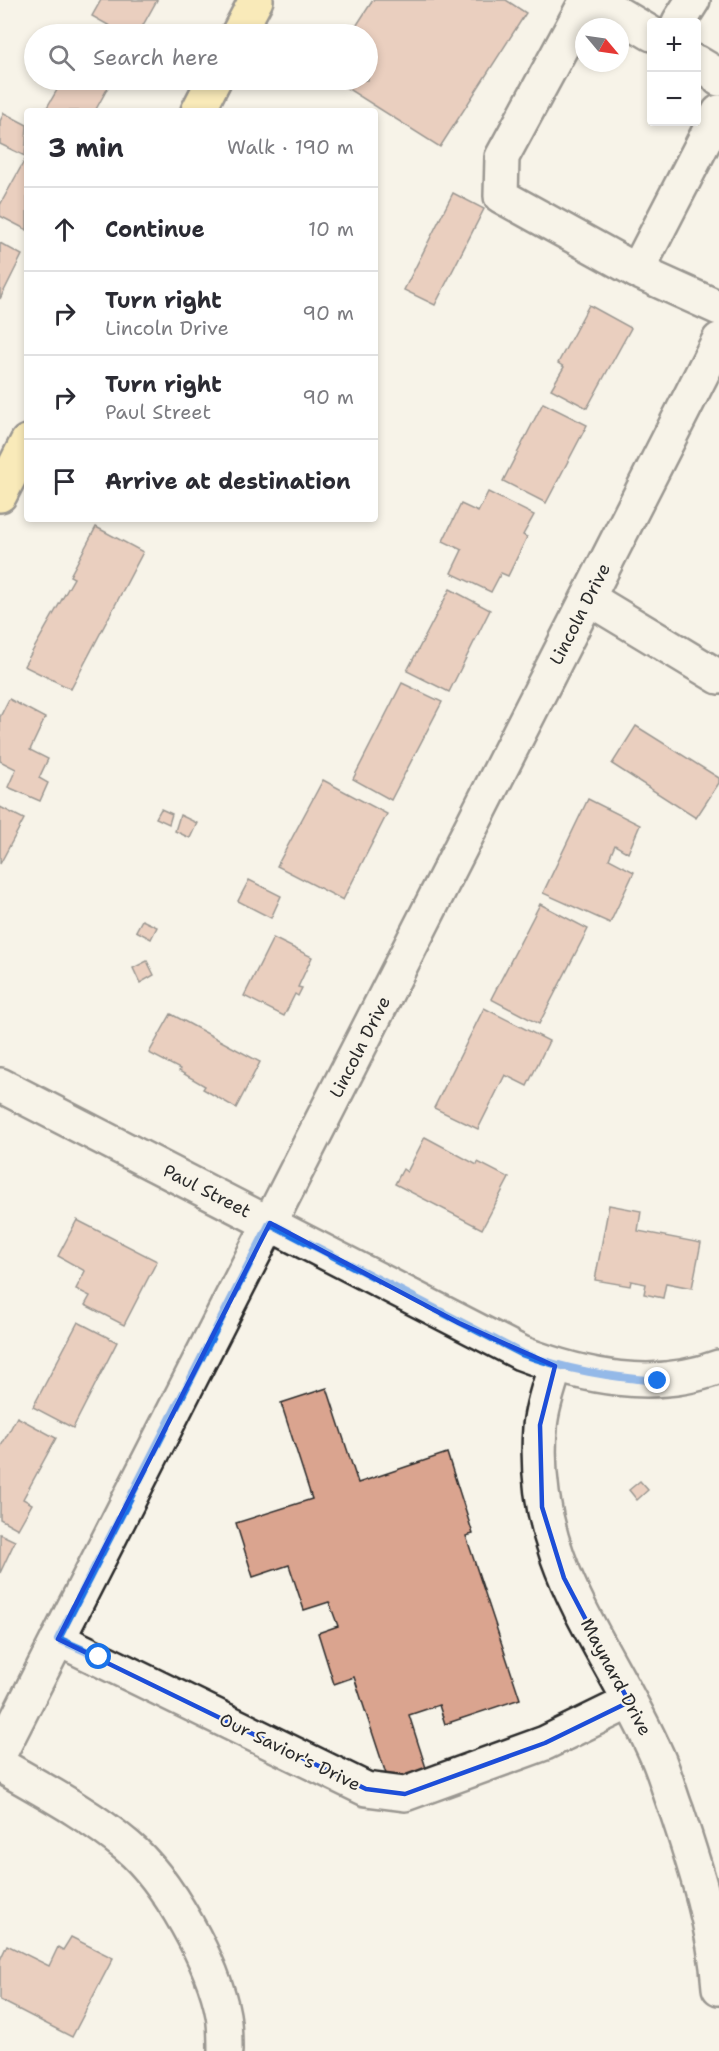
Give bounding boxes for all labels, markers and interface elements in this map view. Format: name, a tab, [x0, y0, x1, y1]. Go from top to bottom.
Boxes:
north arrow	[575, 18, 629, 72]
map controls	[647, 18, 701, 126]
button: +	[647, 18, 701, 72]
search box	[24, 24, 378, 90]
icon: search	[45, 41, 78, 74]
text: Search here	[93, 43, 219, 72]
button: −	[647, 72, 701, 126]
text: 3 min	[48, 130, 124, 165]
text: Walk · 190 m	[227, 134, 354, 160]
icon: ahead	[48, 213, 81, 246]
text: Continue	[105, 215, 205, 244]
text: 10 m	[308, 216, 354, 242]
text: Turn right	[105, 286, 222, 315]
icon: right	[48, 297, 81, 330]
text: 90 m	[302, 300, 354, 326]
text: Lincoln Drive	[105, 315, 229, 341]
text: Turn right	[105, 370, 222, 399]
icon: right	[48, 381, 81, 414]
text: 90 m	[302, 384, 354, 410]
text: Paul Street	[105, 399, 211, 425]
icon: arrive	[48, 465, 81, 498]
text: Arrive at destination	[105, 467, 351, 496]
street label: Lincoln Drive	[544, 559, 616, 669]
street label: Lincoln Drive	[324, 992, 396, 1102]
street label: Paul Street	[159, 1159, 255, 1223]
route end	[644, 1367, 670, 1393]
street label: Maynard Drive	[575, 1614, 657, 1740]
route start	[85, 1643, 111, 1669]
street label: Our Savior's Drive	[215, 1707, 365, 1797]

